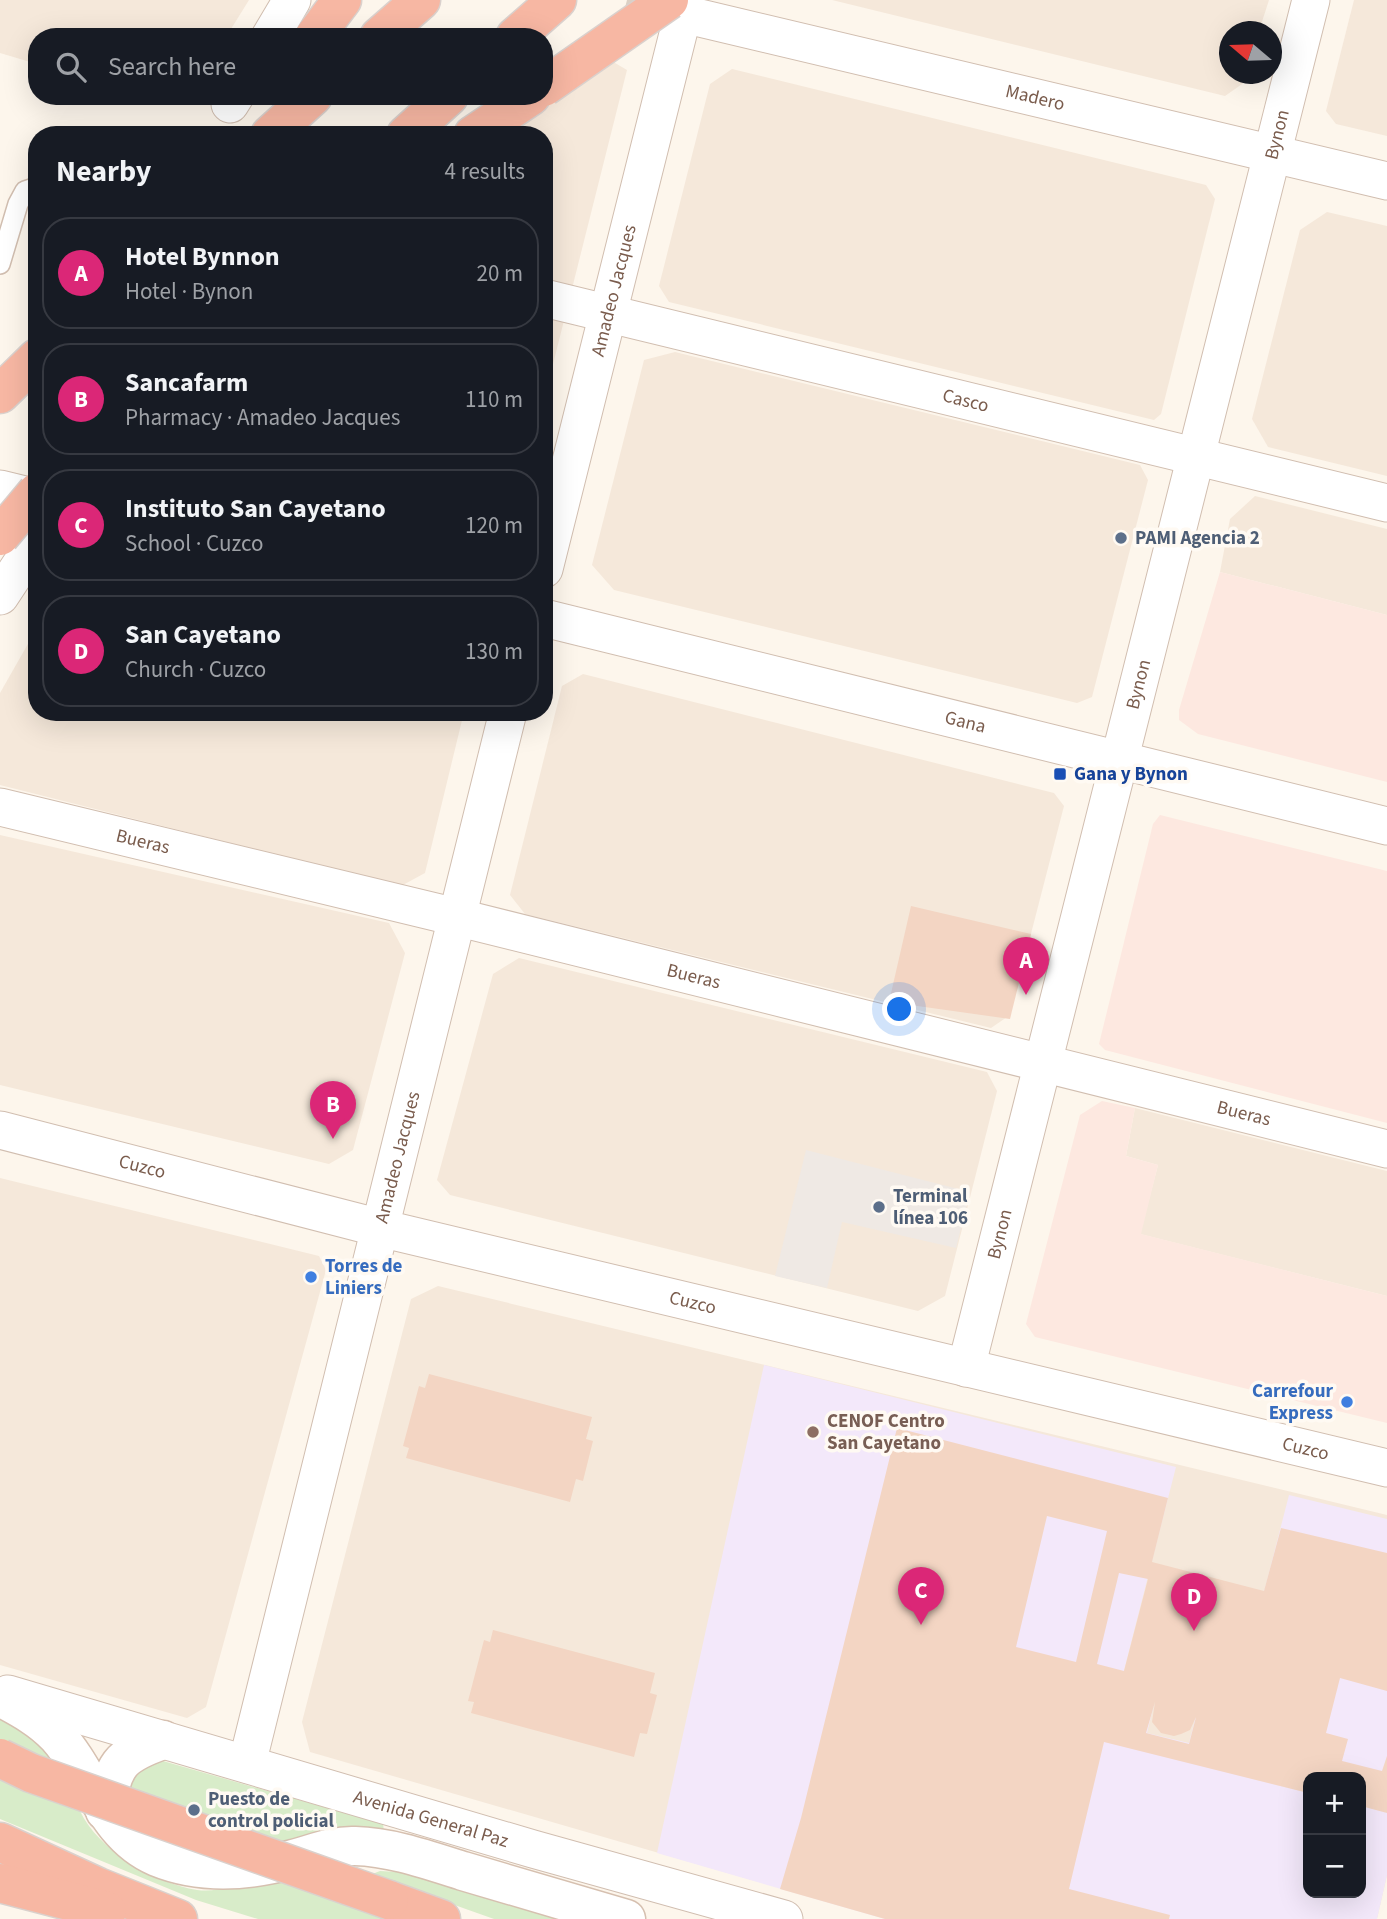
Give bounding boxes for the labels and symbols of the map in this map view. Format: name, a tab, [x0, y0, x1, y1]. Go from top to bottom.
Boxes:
north arrow	[1219, 21, 1282, 84]
street label: Madero	[1003, 77, 1067, 118]
street label: Bynon	[1258, 107, 1296, 163]
street label: Amadeo Jacques	[584, 222, 643, 359]
street label: Casco	[940, 382, 992, 419]
place label: PAMI Agencia 2	[1135, 525, 1260, 552]
marker: PAMI Agencia 2	[1113, 530, 1129, 546]
street label: Bynon	[1119, 656, 1158, 712]
street label: Gana	[942, 704, 989, 740]
place label: Gana y Bynon	[1074, 761, 1188, 788]
marker: Gana y Bynon	[1052, 766, 1068, 782]
street label: Bueras	[113, 822, 173, 861]
pin: A	[1003, 937, 1049, 995]
street label: Bueras	[664, 957, 723, 996]
your location	[882, 992, 916, 1026]
pin: B	[310, 1081, 356, 1139]
street label: Amadeo Jacques	[368, 1089, 427, 1226]
street label: Bueras	[1214, 1094, 1274, 1133]
street label: Cuzco	[116, 1148, 169, 1186]
place label: Terminal línea 106	[893, 1183, 968, 1232]
marker: Terminal línea 106	[871, 1199, 887, 1215]
street label: Bynon	[980, 1206, 1019, 1262]
place label: Torres de Liniers	[325, 1253, 403, 1302]
marker: Torres de Liniers	[303, 1269, 319, 1285]
street label: Cuzco	[667, 1284, 719, 1321]
place label: Carrefour Express	[1252, 1378, 1333, 1427]
marker: Carrefour Express	[1339, 1394, 1355, 1410]
place label: CENOF Centro San Cayetano	[827, 1408, 945, 1457]
marker: CENOF Centro San Cayetano	[805, 1424, 821, 1440]
street label: Cuzco	[1279, 1430, 1332, 1467]
pin: C	[898, 1567, 944, 1625]
pin: D	[1171, 1573, 1217, 1631]
street label: Avenida General Paz	[350, 1783, 512, 1855]
place label: Puesto de control policial	[208, 1786, 334, 1835]
marker: Puesto de control policial	[186, 1802, 202, 1818]

